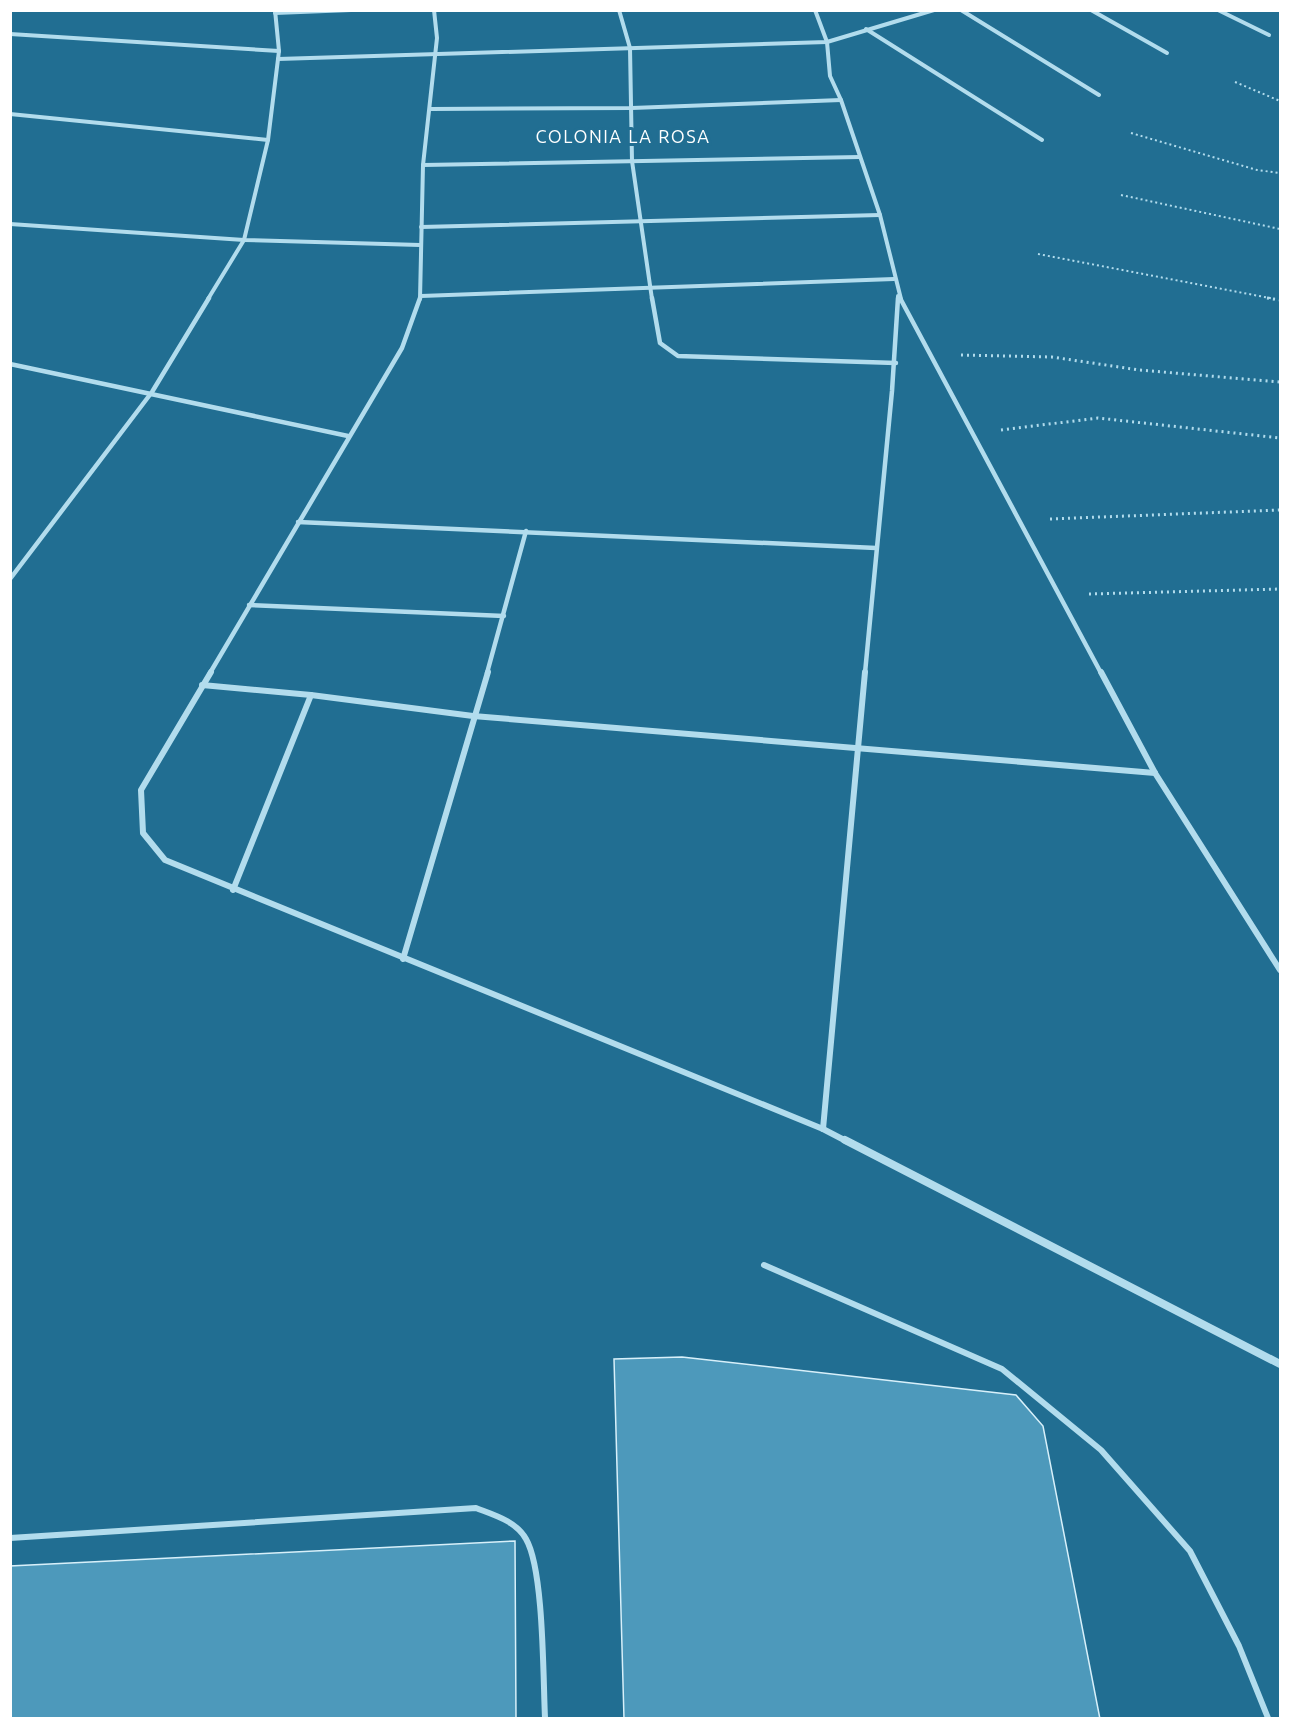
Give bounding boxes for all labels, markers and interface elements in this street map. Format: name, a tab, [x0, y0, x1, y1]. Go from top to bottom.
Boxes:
district label: COLONIA LA ROSA	[536, 126, 710, 146]

